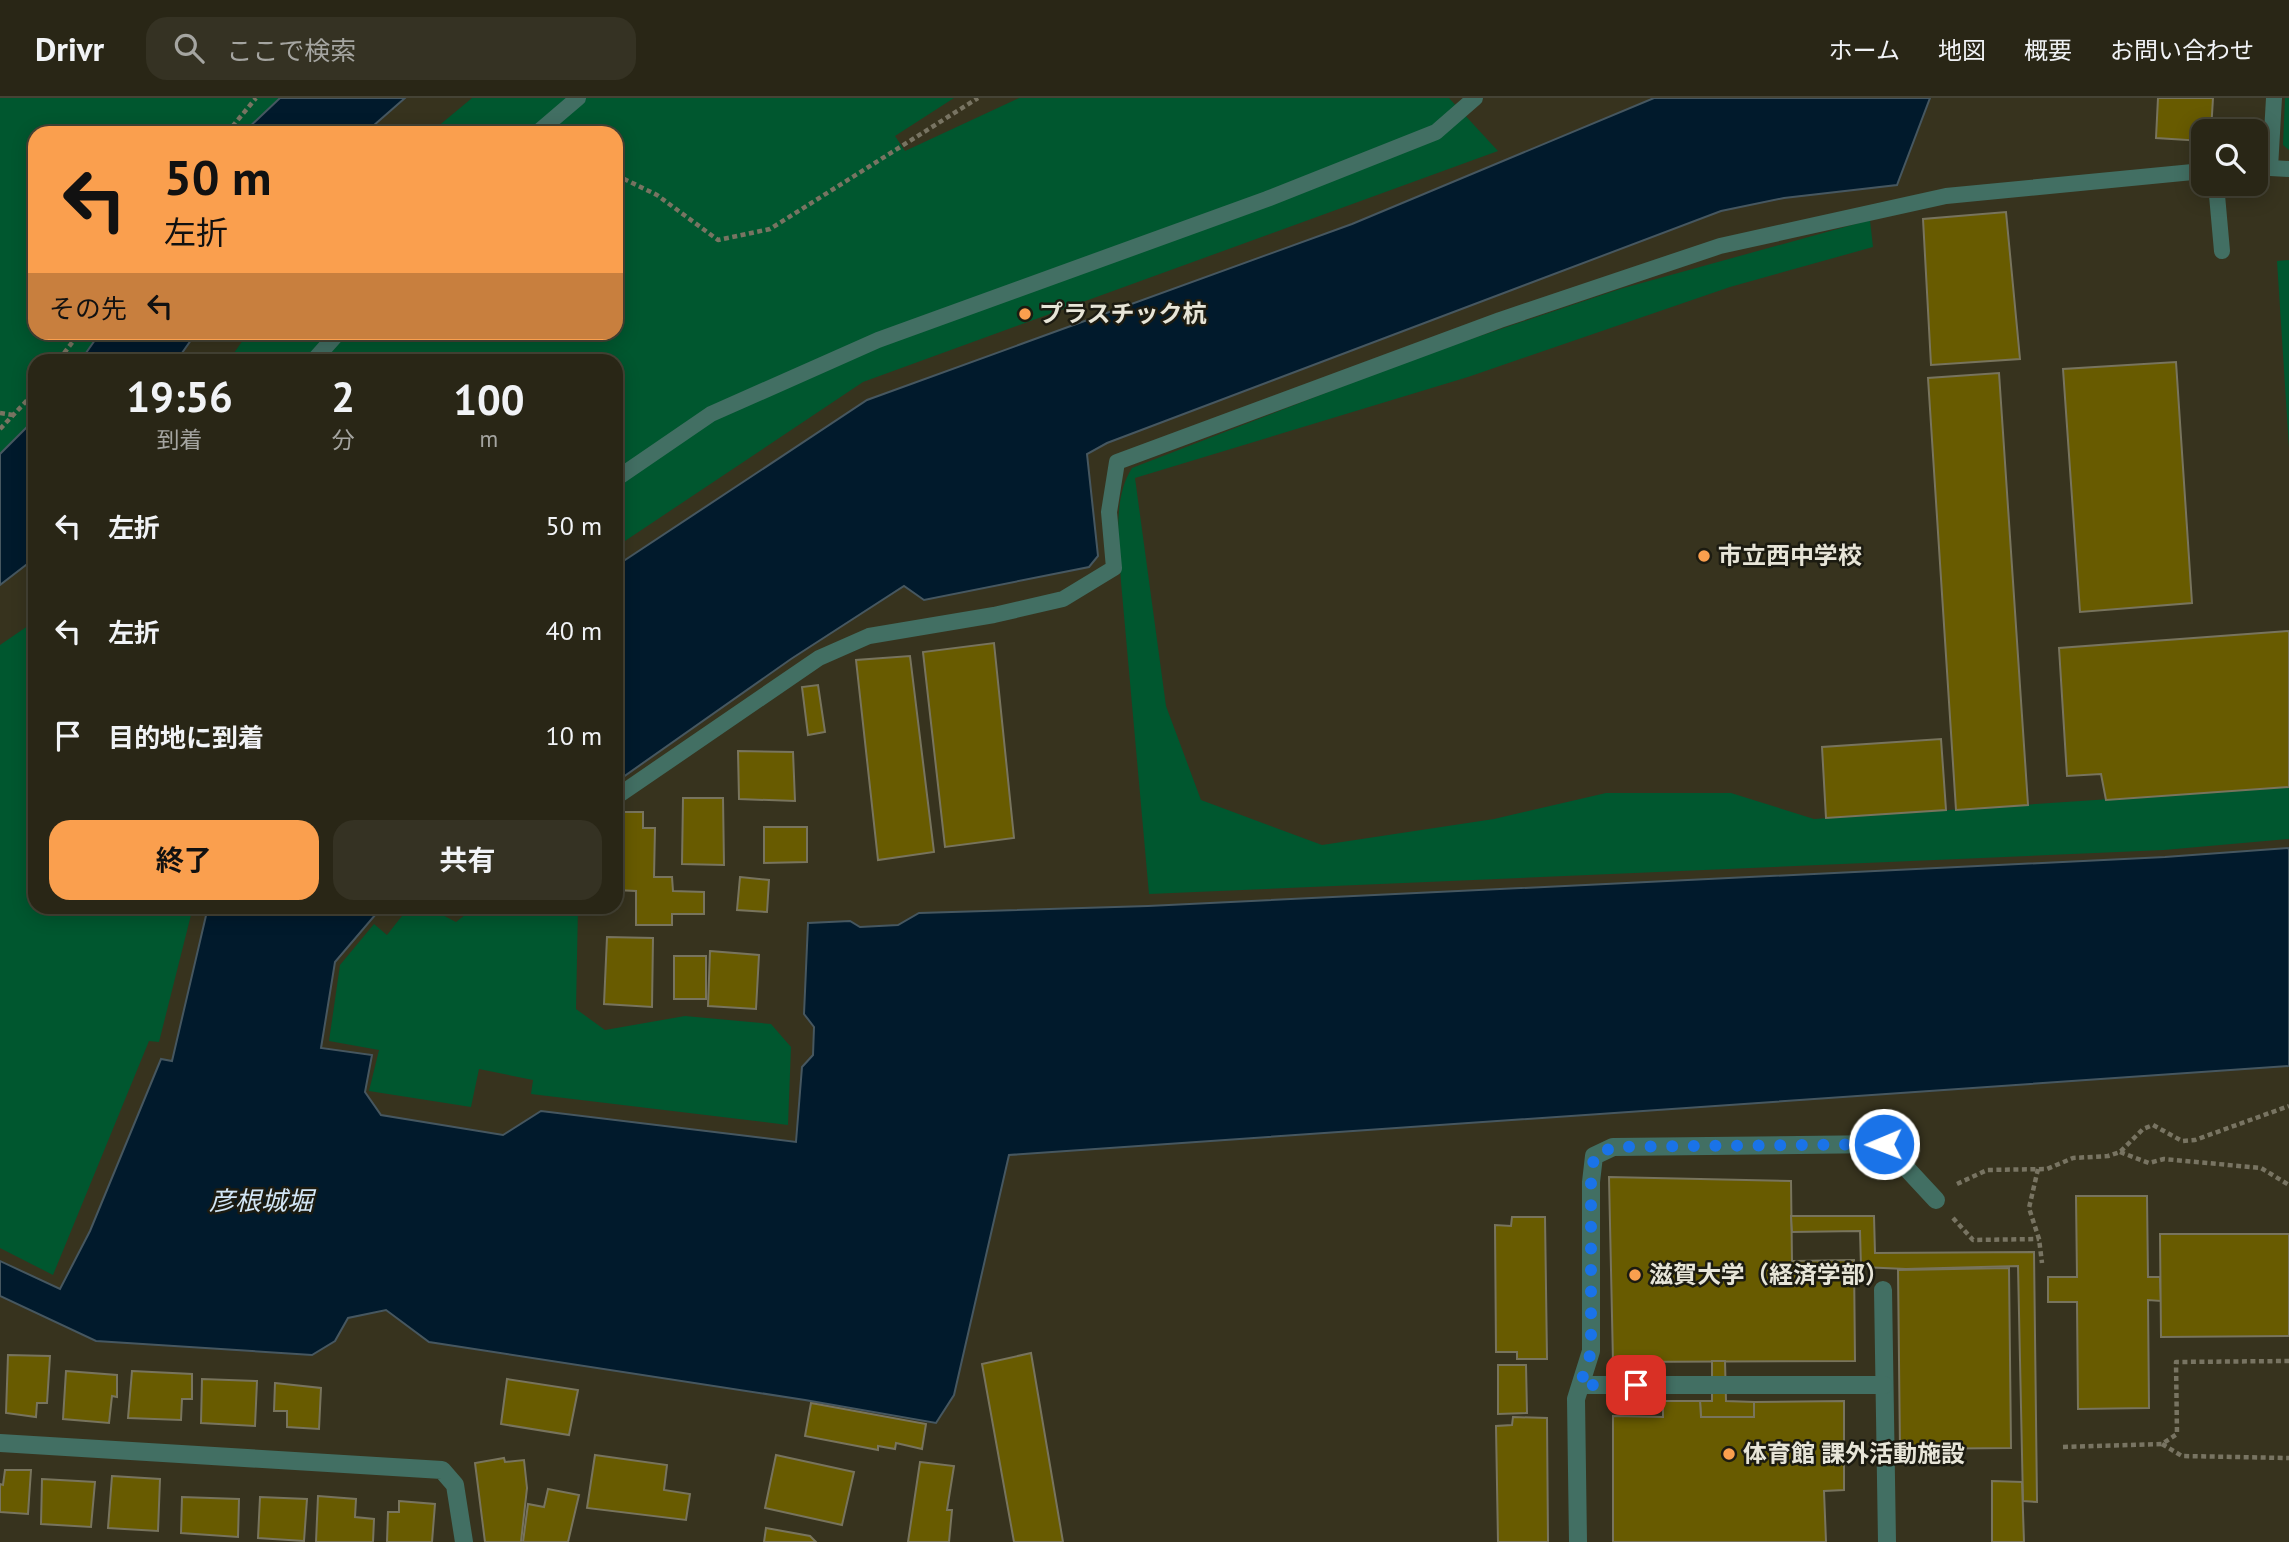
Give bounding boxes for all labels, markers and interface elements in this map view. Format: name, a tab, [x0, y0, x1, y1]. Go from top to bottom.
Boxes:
search box	[146, 17, 636, 80]
text: Drivr	[35, 27, 104, 70]
icon: search	[170, 29, 208, 67]
text: ここで検索	[226, 34, 356, 67]
text: ホーム	[1829, 35, 1900, 66]
text: 地図	[1938, 35, 1986, 66]
text: 概要	[2024, 35, 2072, 66]
text: お問い合わせ	[2110, 35, 2254, 66]
map controls	[2191, 119, 2268, 196]
button: search	[2191, 119, 2268, 196]
text: 50 m	[164, 145, 271, 209]
icon: left	[49, 154, 140, 245]
text: 左折	[164, 211, 228, 253]
icon: left	[141, 287, 179, 325]
text: その先	[49, 292, 127, 325]
place label: プラスチック杭	[1039, 298, 1207, 329]
marker: プラスチック杭	[1017, 306, 1033, 322]
text: 19:56	[126, 369, 233, 424]
text: 2	[331, 369, 355, 424]
text: 100	[453, 372, 525, 427]
text: m	[480, 424, 498, 453]
text: 到着	[157, 425, 203, 454]
text: 分	[332, 425, 355, 454]
icon: left	[49, 507, 87, 545]
text: 50 m	[546, 509, 602, 542]
text: 左折	[108, 511, 160, 544]
place label: 市立西中学校	[1718, 540, 1862, 571]
marker: 市立西中学校	[1696, 548, 1712, 564]
icon: left	[49, 612, 87, 650]
text: 40 m	[546, 614, 602, 647]
text: 左折	[108, 616, 160, 649]
icon: arrive	[49, 717, 87, 755]
text: 10 m	[546, 719, 602, 752]
text: 目的地に到着	[108, 721, 264, 754]
button: 終了	[49, 820, 319, 900]
button: 共有	[333, 820, 602, 900]
position arrow	[1847, 1107, 1921, 1181]
water label: 彦根城堀	[209, 1184, 317, 1217]
place label: 滋賀大学（経済学部）	[1649, 1259, 1889, 1290]
marker: 滋賀大学（経済学部）	[1627, 1267, 1643, 1283]
pin	[1606, 1355, 1666, 1415]
icon: arrive	[1617, 1366, 1655, 1404]
place label: 体育館 課外活動施設	[1743, 1438, 1965, 1469]
marker: 体育館 課外活動施設	[1721, 1446, 1737, 1462]

